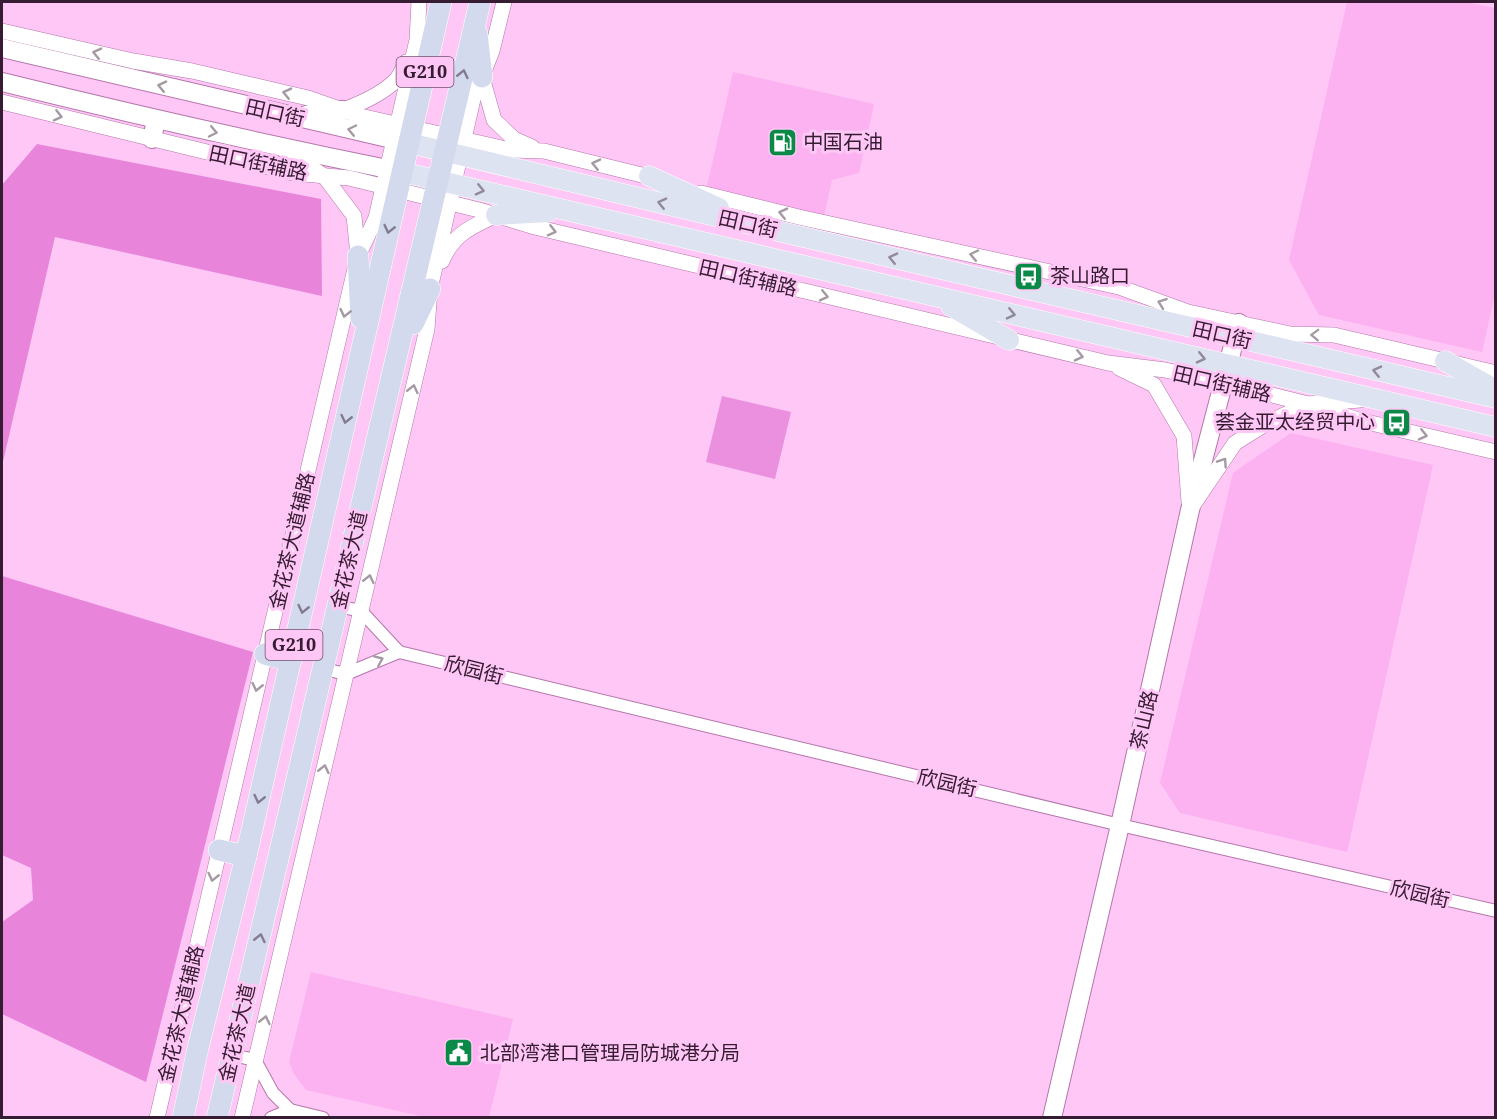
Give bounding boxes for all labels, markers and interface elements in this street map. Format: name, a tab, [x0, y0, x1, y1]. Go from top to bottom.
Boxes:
one-way arrow	[92, 47, 102, 60]
road number: G210	[396, 57, 454, 87]
one-way arrow	[455, 69, 468, 79]
one-way arrow	[157, 80, 167, 93]
one-way arrow	[282, 87, 292, 100]
street label: 田口街	[243, 93, 307, 132]
one-way arrow	[53, 108, 63, 121]
one-way arrow	[347, 124, 357, 137]
one-way arrow	[208, 125, 218, 138]
fuel station icon: 中国石油	[766, 126, 798, 158]
place label: 中国石油	[803, 128, 883, 155]
street label: 田口街辅路	[206, 139, 310, 186]
one-way arrow	[592, 158, 602, 171]
one-way arrow	[474, 183, 484, 196]
one-way arrow	[657, 198, 667, 211]
street label: 田口街	[716, 204, 780, 243]
one-way arrow	[778, 207, 788, 220]
one-way arrow	[547, 223, 557, 236]
one-way arrow	[383, 224, 396, 234]
one-way arrow	[969, 249, 979, 262]
one-way arrow	[888, 252, 898, 265]
street label: 田口街辅路	[696, 253, 800, 302]
bus stop icon: 茶山路口	[1013, 260, 1045, 292]
place label: 茶山路口	[1050, 262, 1130, 289]
one-way arrow	[819, 288, 829, 301]
one-way arrow	[1158, 297, 1168, 310]
one-way arrow	[1006, 307, 1016, 320]
one-way arrow	[339, 308, 352, 318]
street label: 田口街	[1190, 315, 1254, 354]
one-way arrow	[1311, 328, 1320, 341]
one-way arrow	[1073, 349, 1083, 362]
one-way arrow	[1196, 351, 1206, 364]
street label: 田口街辅路	[1170, 359, 1274, 408]
one-way arrow	[1372, 365, 1382, 378]
one-way arrow	[406, 384, 419, 394]
bus stop icon: 荟金亚太经贸中心	[1380, 406, 1412, 438]
place label: 荟金亚太经贸中心	[1215, 408, 1375, 435]
one-way arrow	[340, 414, 353, 424]
one-way arrow	[1418, 428, 1428, 441]
one-way arrow	[1216, 458, 1227, 469]
street label: 金花茶大道辅路	[263, 470, 320, 612]
street label: 金花茶大道	[324, 508, 373, 612]
one-way arrow	[361, 574, 374, 584]
one-way arrow	[297, 604, 310, 614]
road number: G210	[266, 630, 322, 660]
street label: 欣园街	[442, 649, 506, 690]
one-way arrow	[372, 655, 383, 667]
one-way arrow	[252, 682, 265, 692]
street label: 茶山路	[1124, 688, 1163, 752]
street label: 欣园街	[915, 763, 979, 802]
one-way arrow	[316, 764, 329, 774]
one-way arrow	[254, 794, 267, 804]
one-way arrow	[207, 872, 220, 882]
street label: 欣园街	[1388, 874, 1452, 913]
one-way arrow	[252, 933, 265, 943]
street label: 金花茶大道辅路	[152, 943, 209, 1085]
street label: 金花茶大道	[212, 981, 261, 1085]
one-way arrow	[257, 1015, 270, 1025]
public building icon: 北部湾港口管理局防城港分局	[443, 1037, 475, 1069]
place label: 北部湾港口管理局防城港分局	[480, 1039, 740, 1066]

